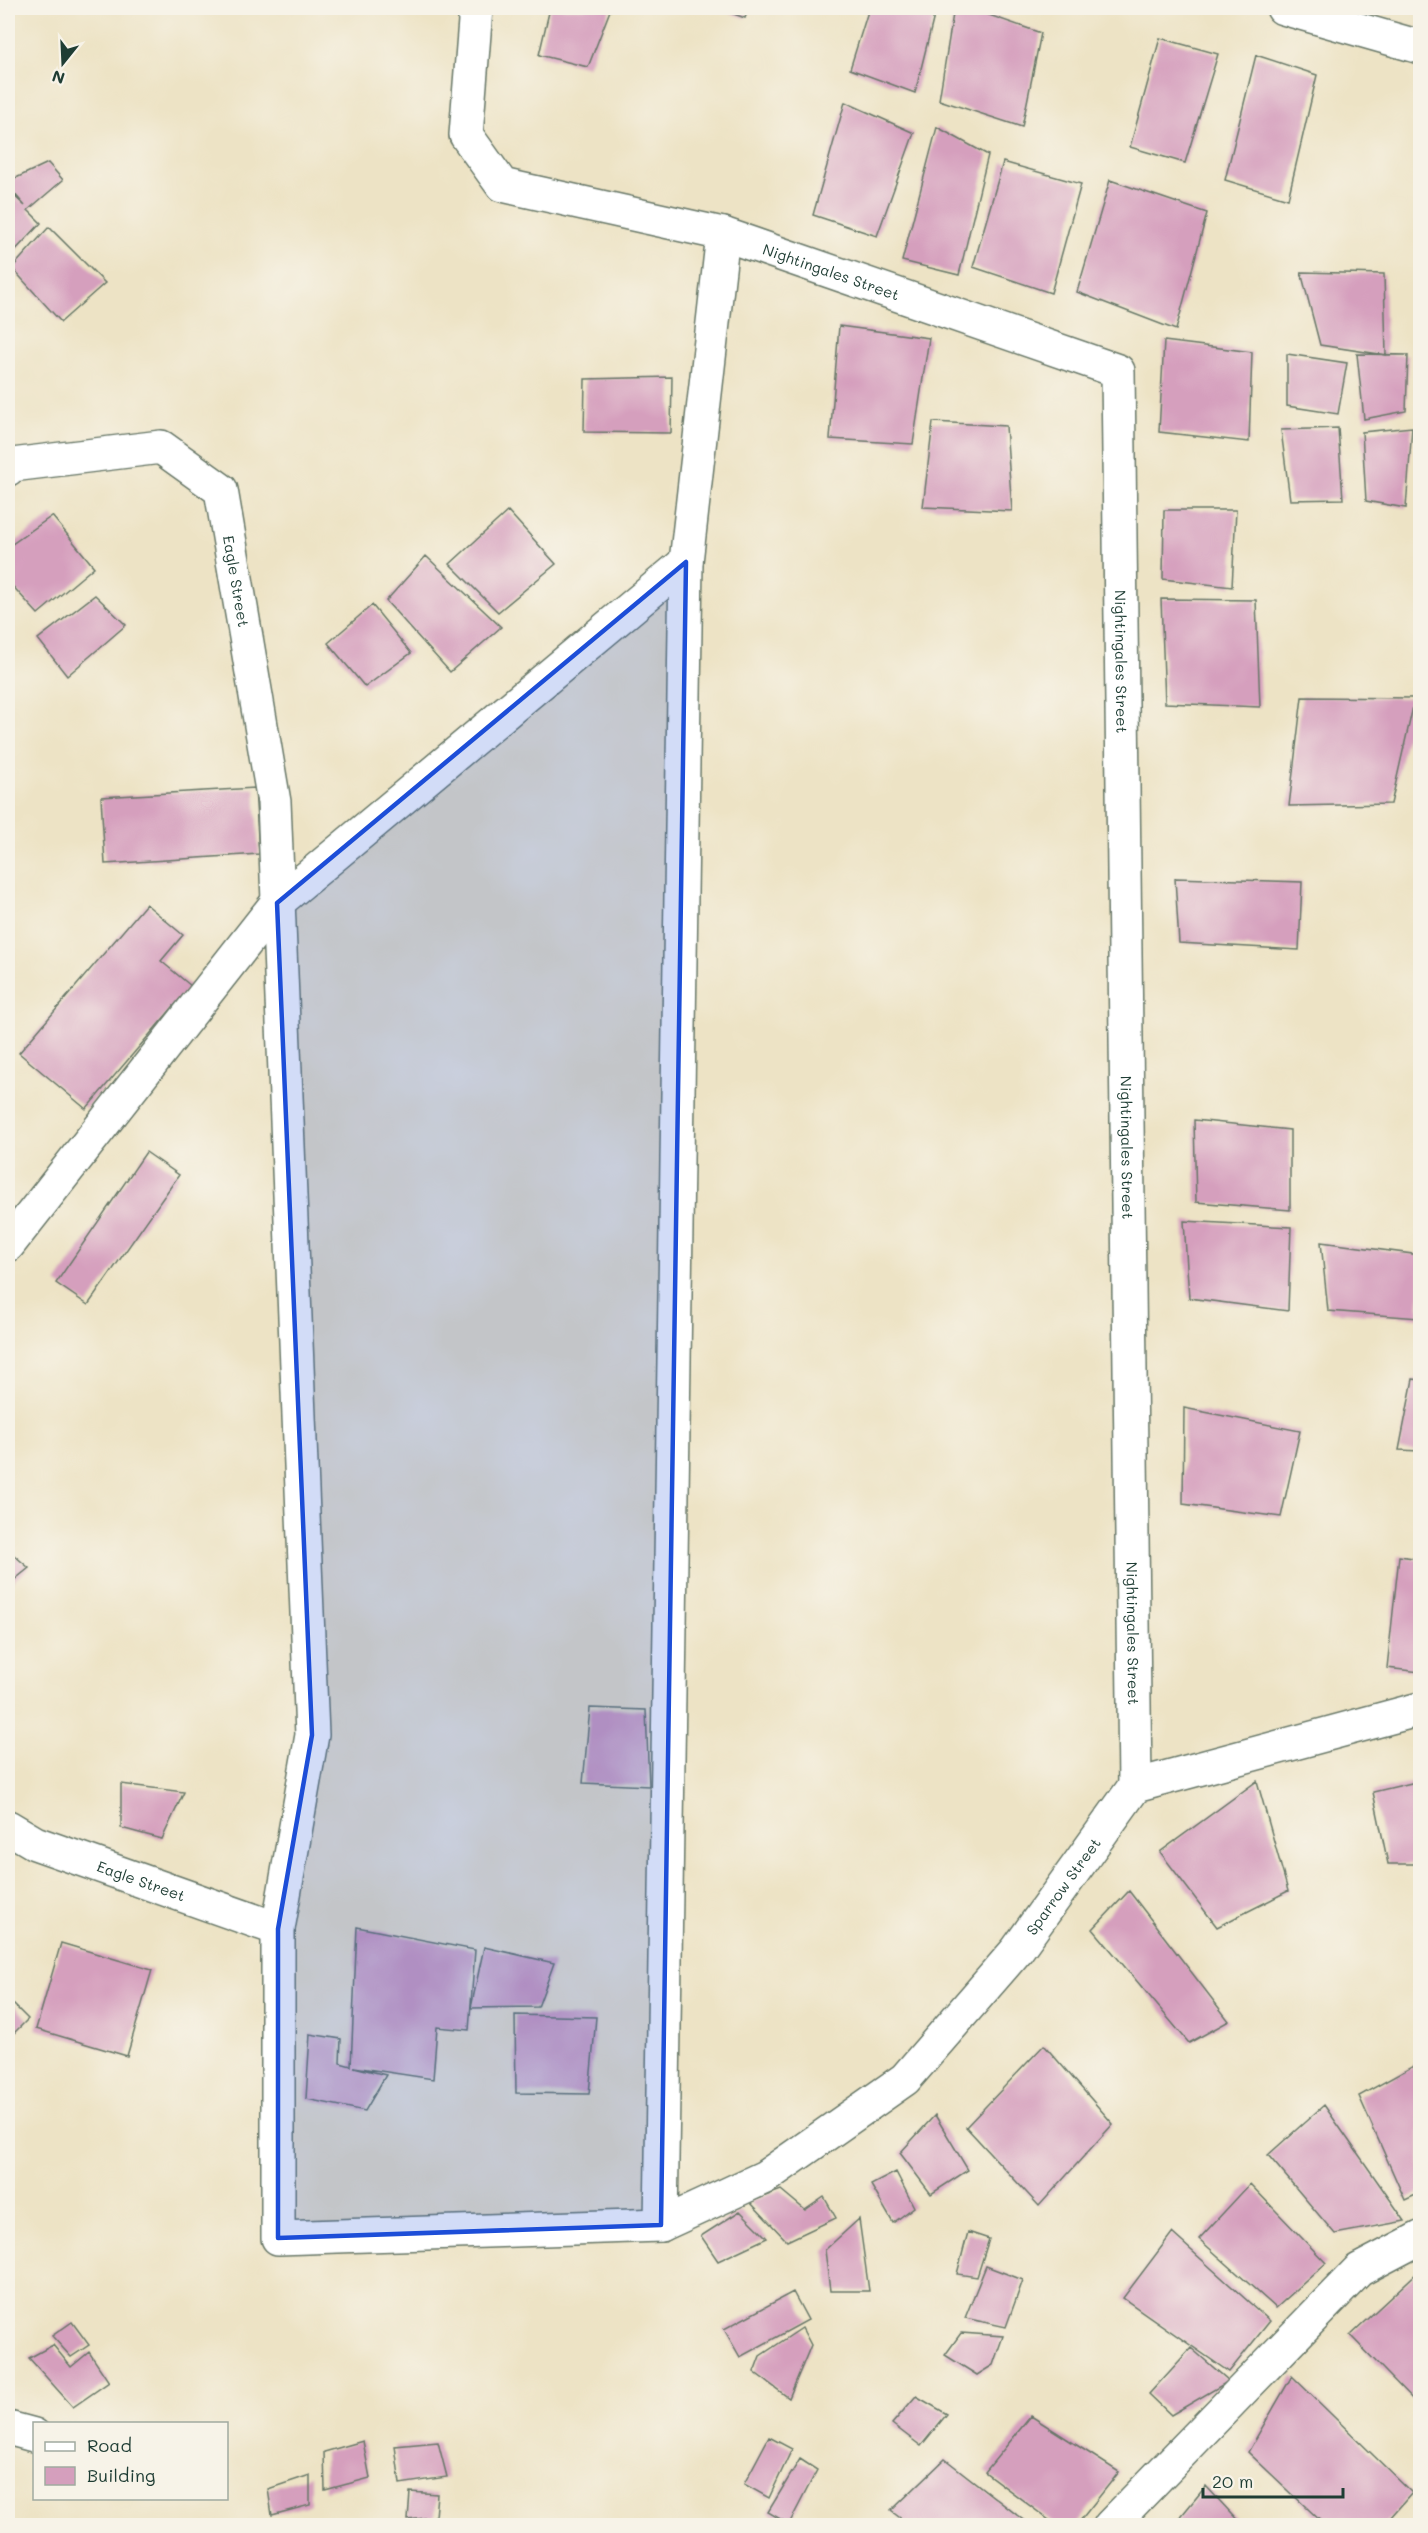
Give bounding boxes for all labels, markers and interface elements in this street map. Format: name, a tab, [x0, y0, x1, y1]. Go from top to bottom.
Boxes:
north arrow	[33, 33, 93, 93]
text: N	[49, 66, 67, 90]
street label: Nightingales Street	[760, 239, 902, 305]
street label: Eagle Street	[219, 534, 254, 628]
street label: Nightingales Street	[1111, 590, 1132, 733]
street label: Nightingales Street	[1116, 1076, 1138, 1219]
street label: Nightingales Street	[1122, 1562, 1144, 1705]
street label: Sparrow Street	[1021, 1833, 1105, 1939]
street label: Eagle Street	[94, 1856, 188, 1905]
legend	[33, 2422, 228, 2500]
text: Road	[87, 2433, 132, 2457]
scale bar	[1203, 2461, 1342, 2499]
text: Building	[87, 2463, 155, 2487]
text: 20 m	[1212, 2469, 1253, 2493]

